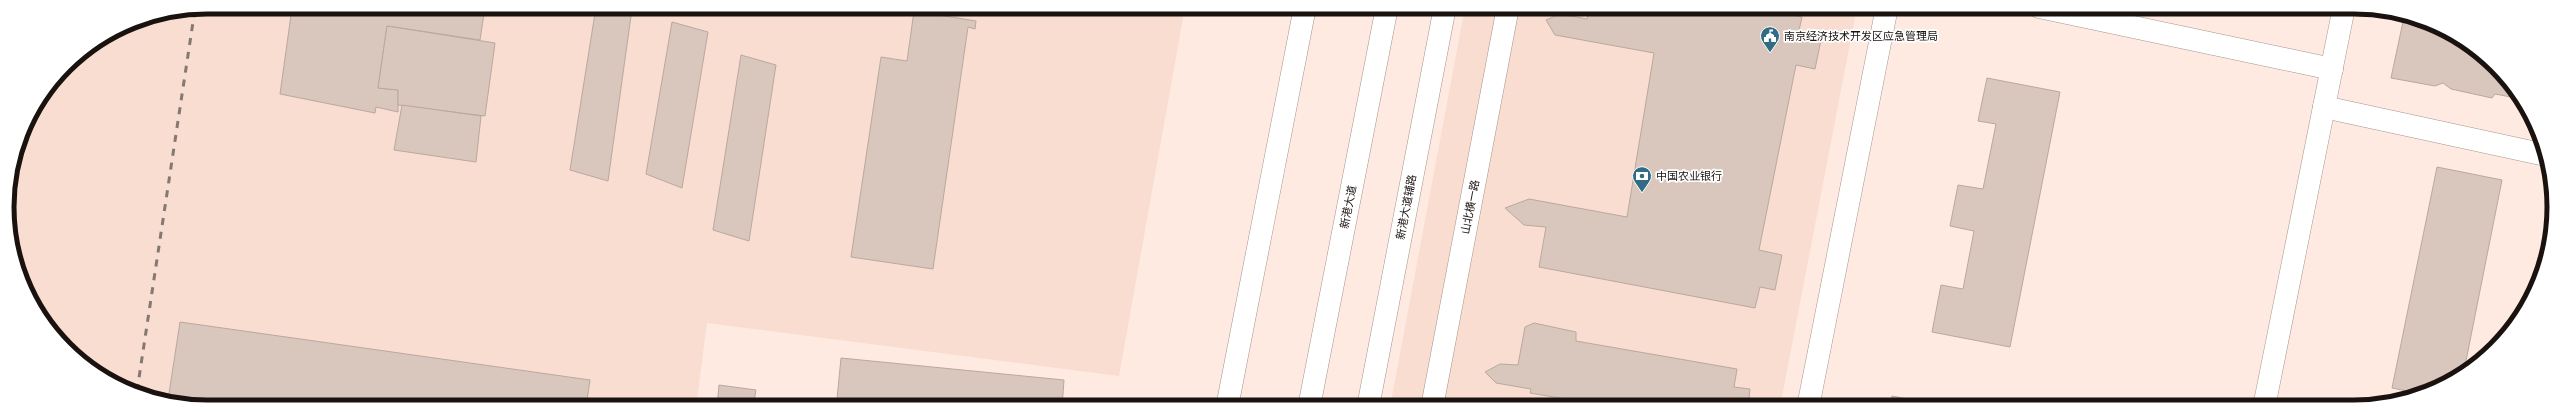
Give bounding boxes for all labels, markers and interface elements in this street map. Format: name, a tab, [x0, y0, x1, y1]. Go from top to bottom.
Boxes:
public building icon: 南京经济技术开发区应急管理局	[1759, 25, 1781, 53]
place label: 南京经济技术开发区应急管理局	[1784, 29, 1938, 43]
bank icon: 中国农业银行	[1631, 165, 1653, 193]
place label: 中国农业银行	[1656, 169, 1722, 183]
street label: 新港大道辅路	[1393, 173, 1419, 241]
street label: 山北横一路	[1458, 179, 1482, 235]
street label: 新港大道	[1337, 184, 1359, 230]

